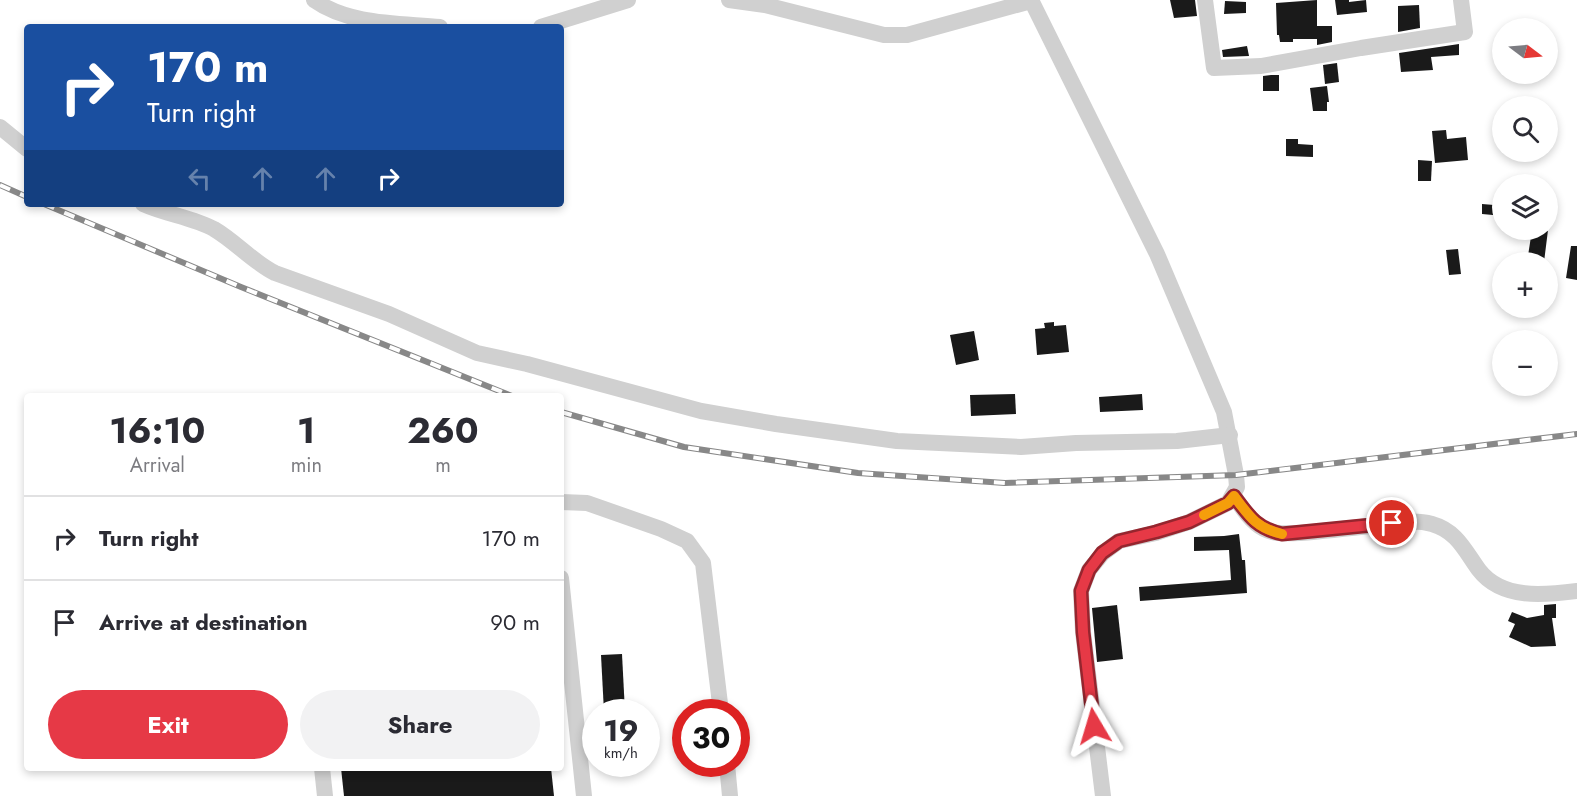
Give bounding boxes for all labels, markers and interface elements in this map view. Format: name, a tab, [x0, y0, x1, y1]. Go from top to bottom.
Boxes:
north arrow	[1492, 18, 1558, 84]
map controls	[1492, 18, 1558, 396]
text: 170 m	[147, 37, 269, 98]
icon: right	[48, 48, 126, 126]
text: Turn right	[147, 93, 255, 132]
button: search	[1492, 96, 1558, 162]
icon: left	[183, 162, 216, 195]
icon: ahead	[246, 162, 279, 195]
icon: ahead	[309, 162, 342, 195]
icon: right	[372, 162, 405, 195]
button: layers	[1492, 174, 1558, 240]
button: +	[1492, 252, 1558, 318]
button: −	[1492, 330, 1558, 396]
text: 16:10	[109, 404, 205, 456]
text: 1	[297, 404, 315, 456]
text: 260	[407, 404, 479, 456]
text: Arrival	[130, 451, 185, 480]
text: min	[291, 451, 322, 480]
text: m	[435, 451, 451, 480]
pin	[1366, 497, 1417, 548]
icon: arrive	[1375, 506, 1408, 539]
icon: right	[48, 522, 81, 555]
text: Turn right	[99, 522, 199, 554]
text: 170 m	[482, 522, 540, 554]
icon: arrive	[48, 606, 81, 639]
text: Arrive at destination	[99, 606, 308, 638]
text: 90 m	[490, 606, 540, 638]
button: Exit	[48, 690, 288, 759]
button: Share	[300, 690, 540, 759]
position arrow	[1062, 694, 1126, 758]
speed limit sign: 30	[672, 699, 750, 777]
text: 19	[603, 709, 639, 752]
text: km/h	[604, 742, 638, 764]

